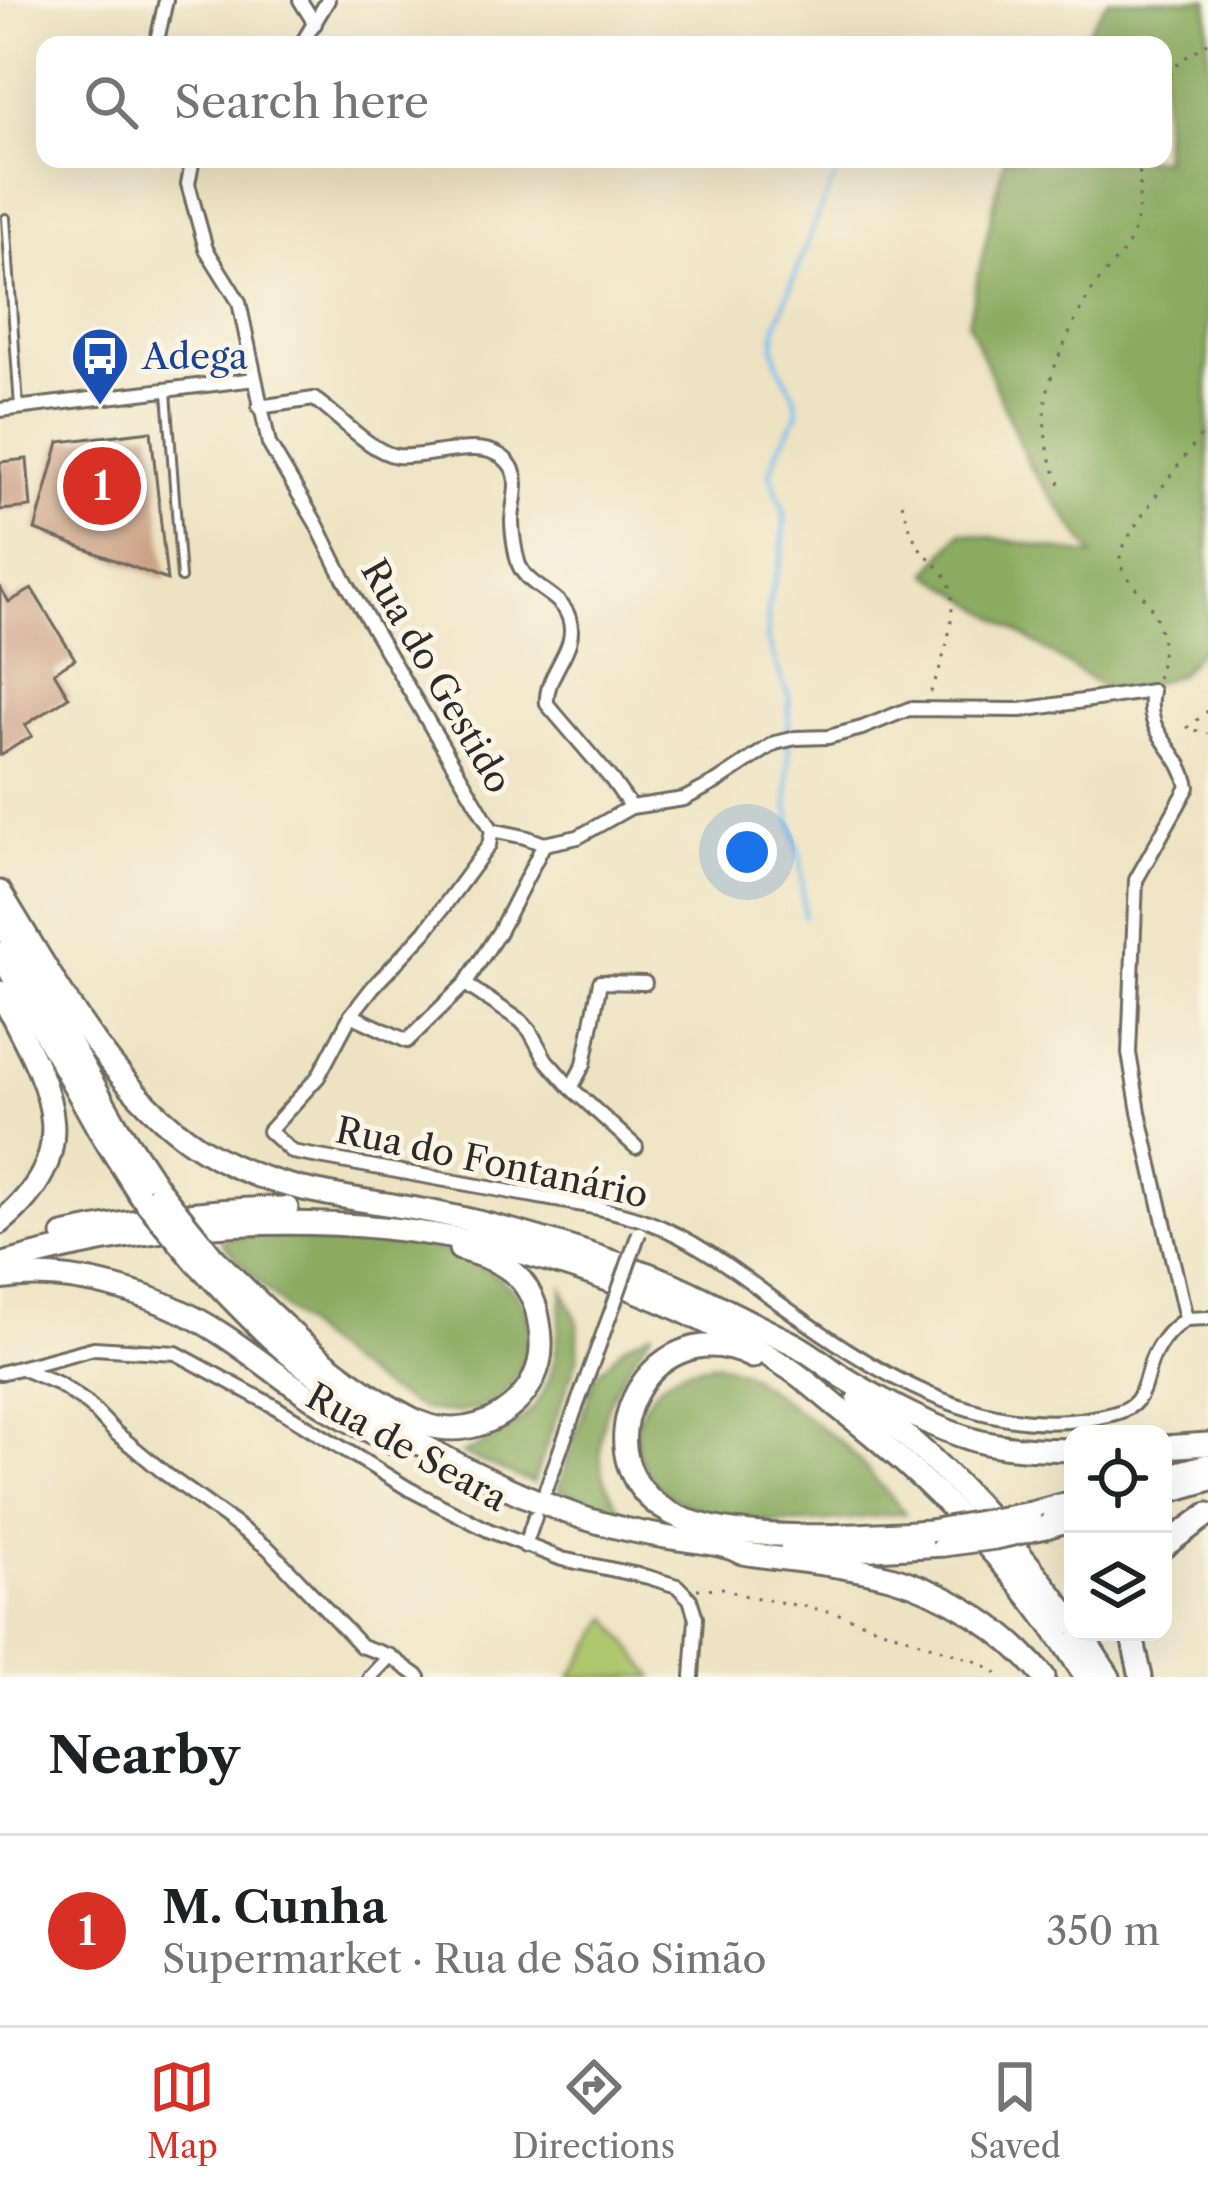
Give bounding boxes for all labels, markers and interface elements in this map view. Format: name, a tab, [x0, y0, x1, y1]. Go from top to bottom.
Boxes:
search box	[36, 36, 1172, 168]
icon: search	[78, 69, 144, 135]
text: Search here	[174, 74, 429, 130]
bus stop icon: Adega	[69, 325, 131, 407]
place label: Adega	[141, 334, 248, 378]
pin: 1	[63, 441, 141, 531]
street label: Rua do Gestido	[352, 551, 522, 801]
your location	[717, 822, 777, 882]
street label: Rua do Fontanário	[332, 1107, 652, 1217]
street label: Rua de Seara	[299, 1374, 515, 1520]
map controls	[1064, 1425, 1172, 1641]
button: locate	[1064, 1425, 1172, 1533]
button: layers	[1064, 1533, 1172, 1641]
text: Nearby	[48, 1724, 240, 1786]
text: M. Cunha	[162, 1879, 387, 1935]
text: 1	[78, 1907, 96, 1955]
text: 350 m	[1046, 1907, 1160, 1955]
text: Supermarket · Rua de São Simão	[162, 1935, 766, 1983]
tab: Map	[147, 2054, 218, 2167]
tab: Directions	[512, 2054, 675, 2167]
tab: Saved	[969, 2054, 1061, 2167]

